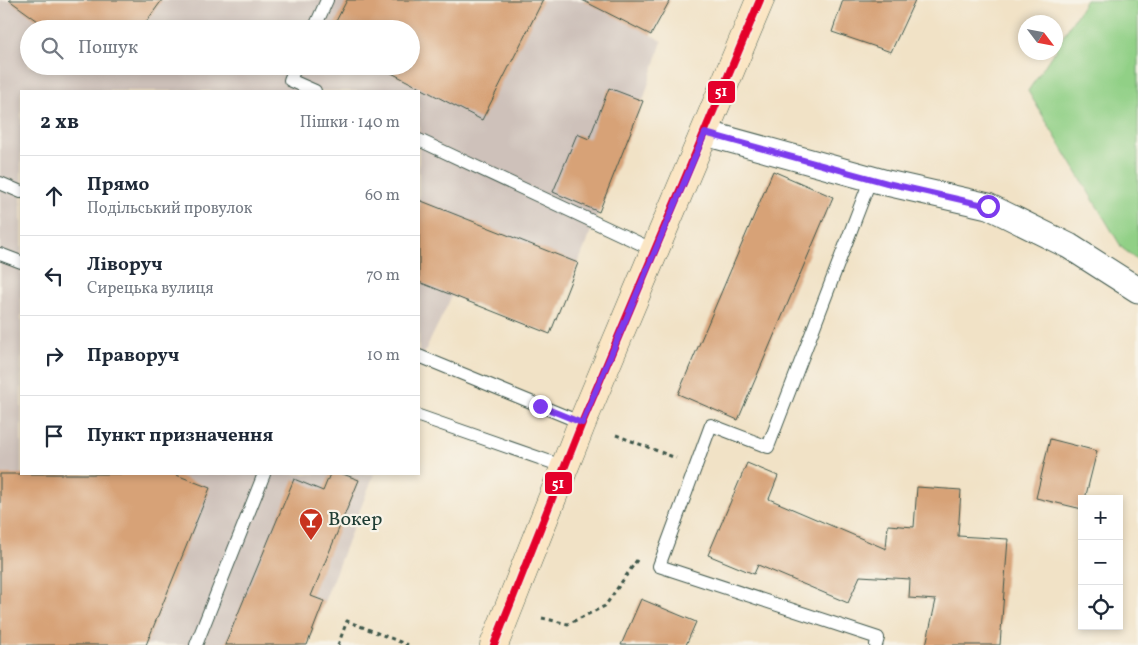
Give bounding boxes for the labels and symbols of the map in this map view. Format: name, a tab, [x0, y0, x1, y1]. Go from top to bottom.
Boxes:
north arrow	[1018, 15, 1063, 60]
line badge: 51	[707, 80, 736, 104]
text: 51	[715, 83, 727, 102]
route start	[977, 195, 1000, 218]
route end	[529, 395, 552, 418]
line badge: 51	[544, 471, 573, 495]
text: 51	[552, 475, 564, 494]
place label: Вокер	[328, 506, 382, 534]
bar icon: Вокер	[298, 507, 324, 541]

